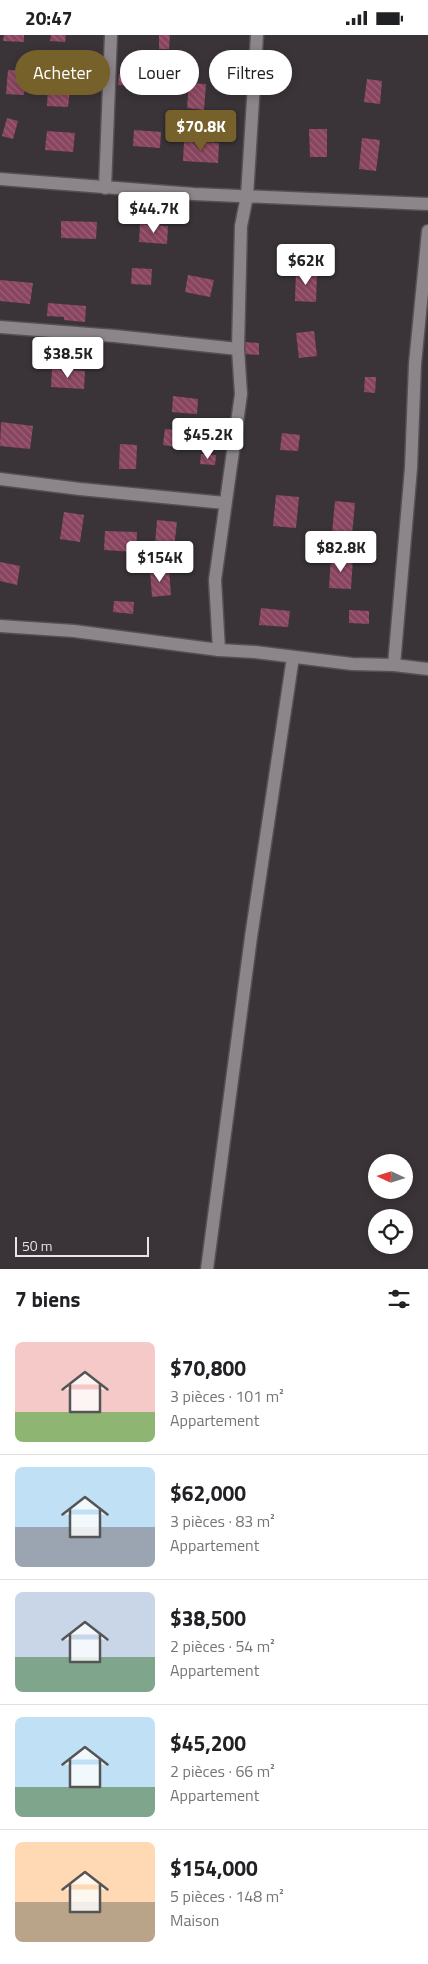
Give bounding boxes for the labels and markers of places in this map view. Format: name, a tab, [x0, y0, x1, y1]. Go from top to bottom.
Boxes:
pin: $70.8K	[160, 109, 242, 152]
pin: $44.7K	[113, 191, 195, 234]
pin: $62K	[276, 243, 336, 286]
pin: $38.5K	[27, 337, 109, 379]
pin: $45.2K	[167, 417, 249, 460]
pin: $82.8K	[300, 531, 382, 573]
pin: $154K	[125, 541, 195, 583]

